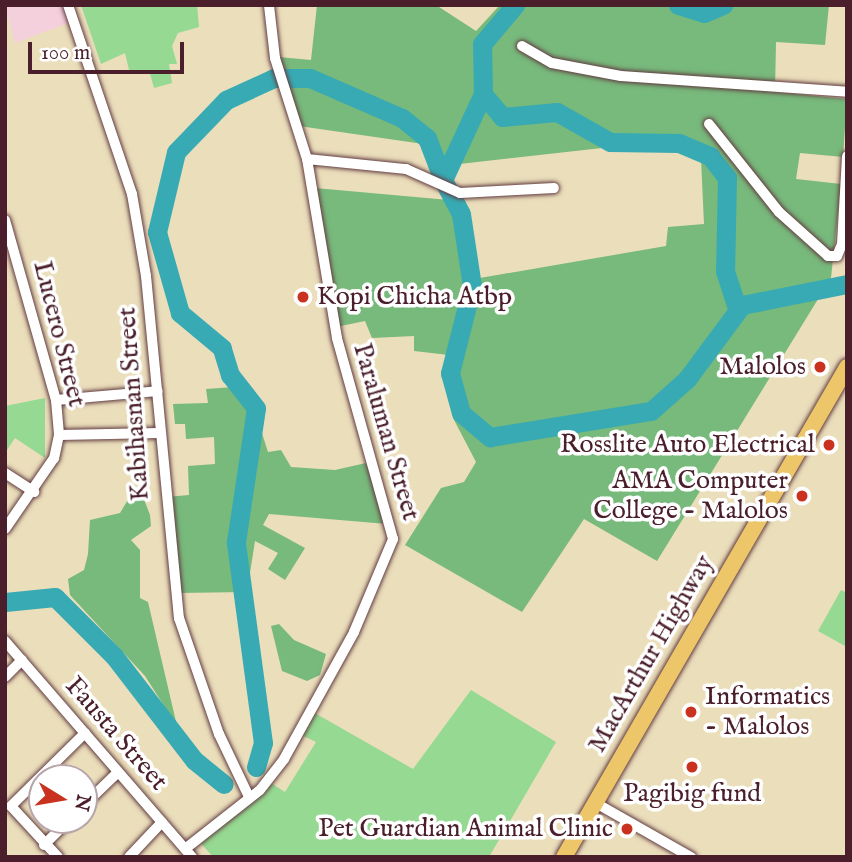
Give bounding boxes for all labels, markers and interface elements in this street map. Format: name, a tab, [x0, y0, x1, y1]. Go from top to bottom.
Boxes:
scale bar	[32, 28, 187, 72]
text: 100 m	[41, 40, 90, 67]
street label: Lucero Street	[26, 258, 92, 410]
place label: Kopi Chicha Atbp	[317, 281, 512, 313]
marker: Kopi Chicha Atbp	[295, 289, 311, 305]
street label: Kabihasnan Street	[112, 306, 156, 502]
street label: Paraluman Street	[346, 340, 426, 524]
place label: Malolos	[719, 351, 806, 383]
marker: Malolos	[812, 359, 828, 375]
place label: Rosslite Auto Electrical	[560, 429, 815, 461]
marker: Rosslite Auto Electrical	[821, 437, 837, 453]
place label: AMA Computer College - Malolos	[593, 465, 788, 526]
marker: AMA Computer College - Malolos	[794, 488, 810, 504]
street label: MacArthur Highway	[582, 550, 720, 758]
street label: Fausta Street	[58, 671, 174, 797]
place label: Informatics - Malolos	[705, 681, 830, 742]
marker: Informatics - Malolos	[683, 704, 699, 720]
marker: Pagibig fund	[684, 759, 700, 775]
north arrow	[28, 764, 98, 834]
place label: Pagibig fund	[623, 778, 761, 810]
text: N	[68, 792, 95, 813]
place label: Pet Guardian Animal Clinic	[318, 813, 613, 845]
marker: Pet Guardian Animal Clinic	[619, 821, 635, 837]

